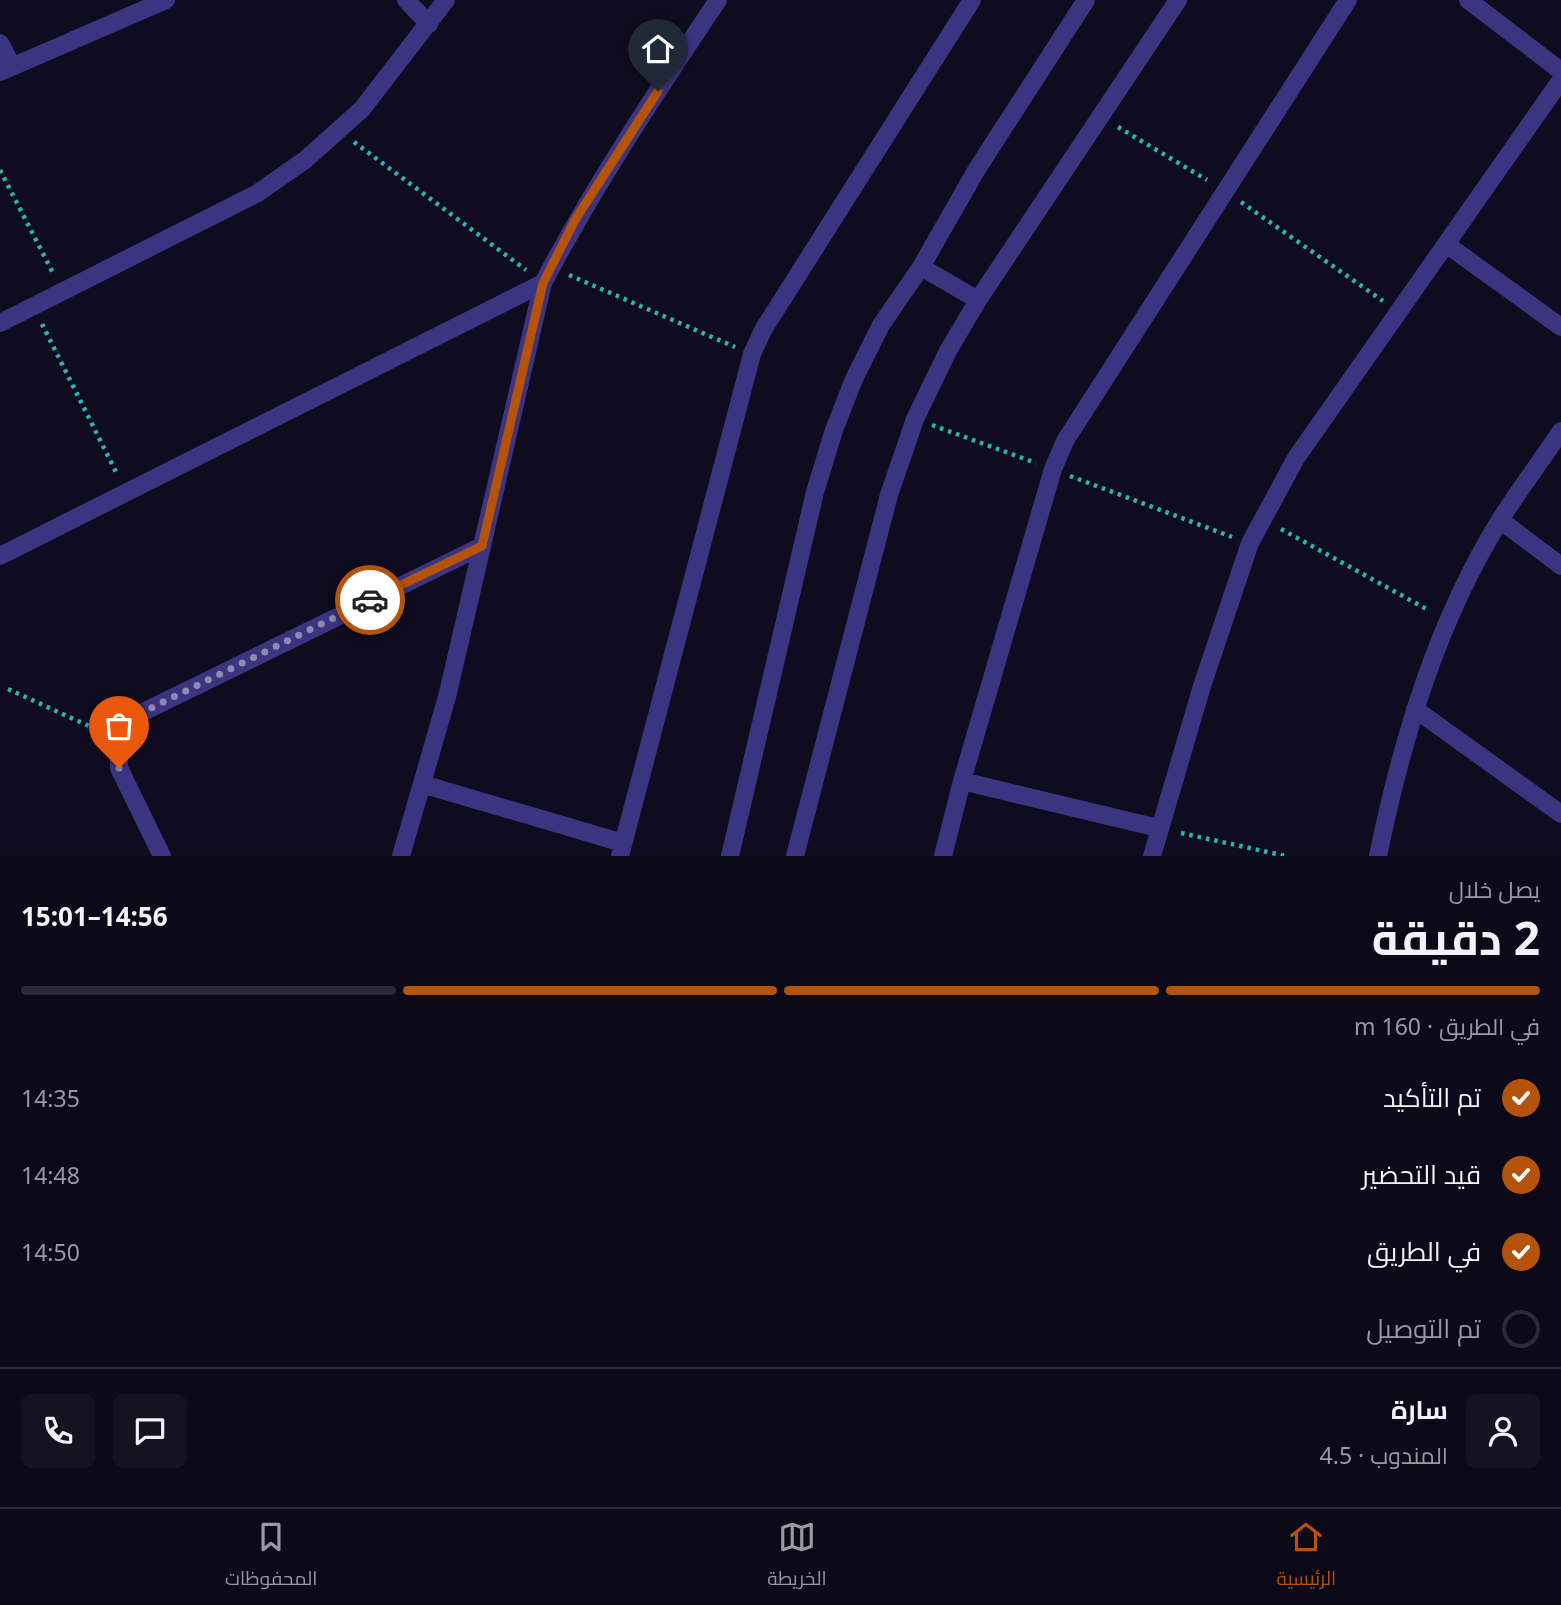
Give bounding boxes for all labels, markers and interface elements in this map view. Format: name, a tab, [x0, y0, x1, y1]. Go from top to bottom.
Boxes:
pin	[628, 19, 688, 91]
icon: home	[639, 30, 677, 68]
courier	[335, 565, 405, 635]
icon: car	[351, 581, 389, 619]
pin	[89, 696, 149, 768]
icon: bag	[100, 707, 138, 745]
text: يصل خلال	[1449, 873, 1540, 905]
text: 14:56–15:01	[21, 898, 168, 934]
text: 2 دقيقة	[1372, 906, 1540, 968]
text: في الطريق · 160 m	[1354, 1010, 1540, 1042]
text: تم التأكيد	[1383, 1079, 1481, 1115]
icon: check	[1502, 1079, 1540, 1117]
text: 14:35	[21, 1082, 80, 1114]
text: قيد التحضير	[1362, 1156, 1481, 1192]
icon: check	[1502, 1156, 1540, 1194]
text: 14:48	[21, 1159, 80, 1191]
text: في الطريق	[1367, 1233, 1481, 1269]
icon: check	[1502, 1233, 1540, 1271]
text: 14:50	[21, 1236, 80, 1268]
text: تم التوصيل	[1366, 1310, 1481, 1346]
text: سارة	[1391, 1391, 1448, 1427]
button: phone	[21, 1394, 95, 1468]
button: chat	[113, 1394, 187, 1468]
button: person	[1466, 1394, 1540, 1468]
text: المندوب · 4.5	[1320, 1439, 1448, 1471]
tab: المحفوظات	[225, 1518, 317, 1596]
tab: الخريطة	[767, 1518, 827, 1596]
tab: الرئيسية	[1276, 1518, 1336, 1596]

